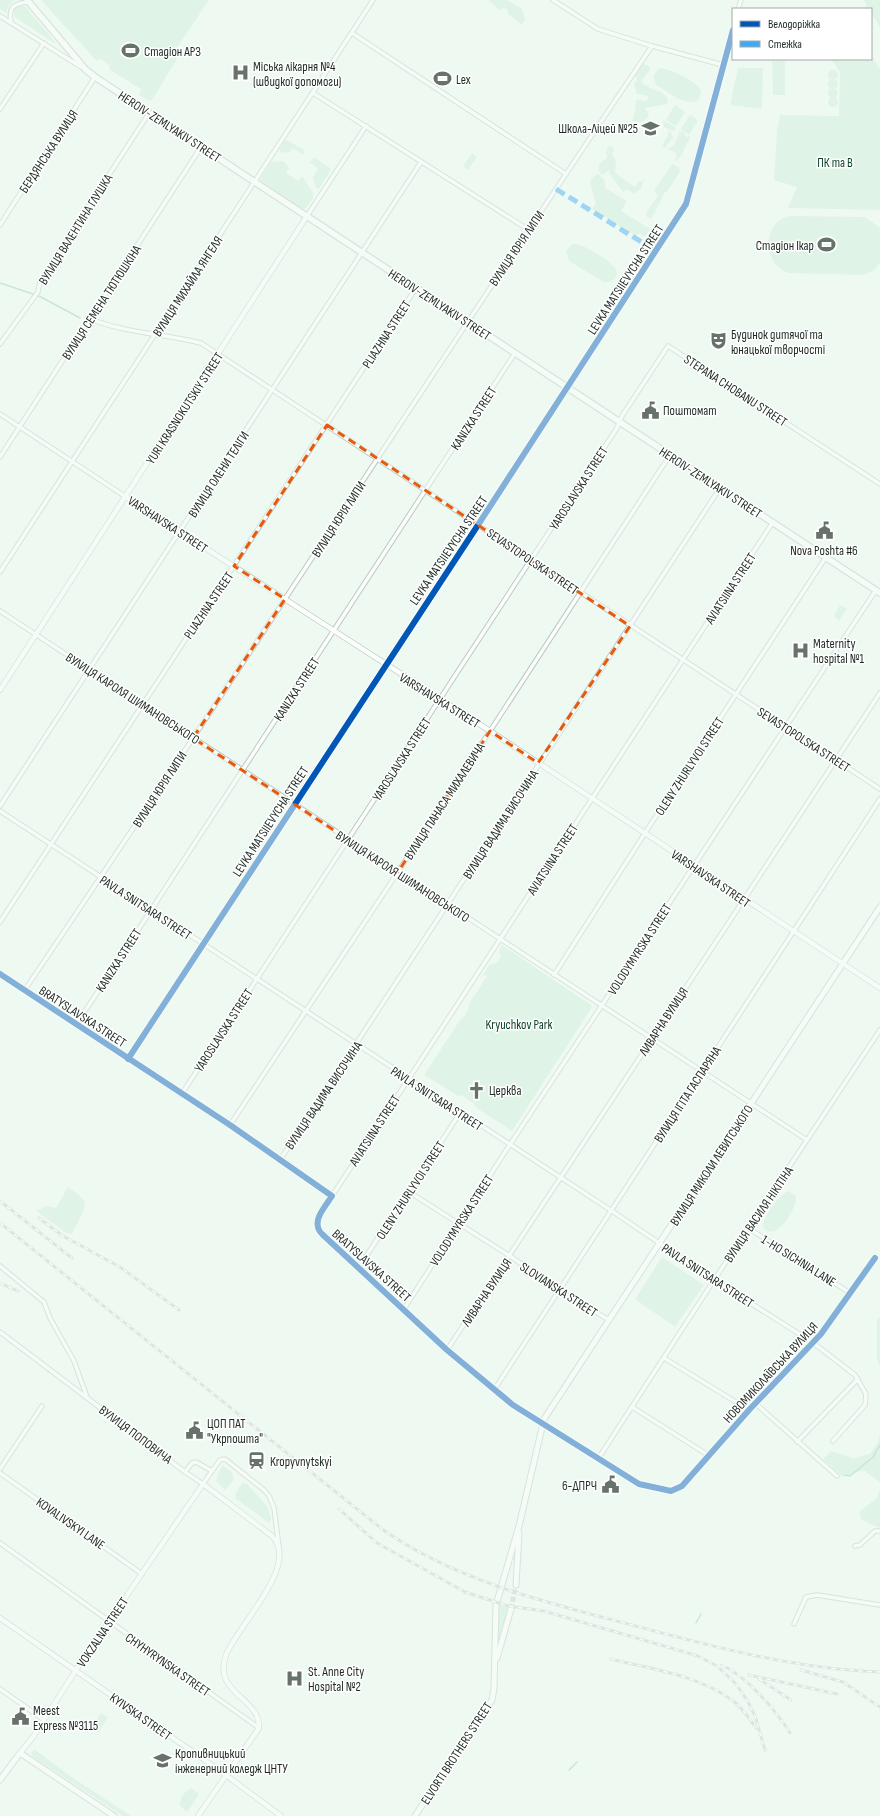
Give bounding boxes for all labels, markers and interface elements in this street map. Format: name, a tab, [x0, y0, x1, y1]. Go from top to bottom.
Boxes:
legend	[732, 8, 872, 60]
text: Велодоріжка	[768, 17, 820, 32]
text: Стежка	[768, 37, 802, 52]
sports icon: Стадіон АРЗ	[121, 41, 141, 61]
place label: Стадіон АРЗ	[144, 44, 201, 60]
place label: Міська лікарня №4 (швидкої допомоги)	[253, 59, 342, 90]
hospital icon: Міська лікарня №4 (швидкої допомоги)	[230, 63, 250, 83]
sports icon: Lex	[433, 69, 453, 89]
place label: Lex	[456, 72, 471, 88]
street label: HEROIV-ZEMLYAKIV STREET	[115, 88, 224, 166]
street label: БЕРДЯНСЬКА ВУЛИЦЯ	[16, 107, 82, 196]
school or university icon: Школа-Ліцей №25	[641, 118, 661, 138]
place label: Школа-Ліцей №25	[558, 121, 638, 137]
park label: ПК та В	[817, 155, 853, 171]
street label: ВУЛИЦЯ ВАЛЕНТИНА ГЛУШКА	[35, 171, 117, 288]
street label: ВУЛИЦЯ ЮРІЯ ЛИПИ	[486, 208, 548, 289]
street label: LEVKA MATSIIEVYCHA STREET	[584, 221, 667, 338]
street label: ВУЛИЦЯ МИХАЙЛА ЯНГЕЛЯ	[149, 233, 226, 340]
sports icon: Стадіон Ікар	[817, 235, 837, 255]
place label: Стадіон Ікар	[756, 238, 814, 254]
street label: ВУЛИЦЯ СЕМЕНА ТЮТЮШКІНА	[59, 242, 145, 363]
street label: HEROIV-ZEMLYAKIV STREET	[385, 266, 494, 344]
street label: PLIAZHNA STREET	[359, 298, 415, 371]
place label: Будинок дитячої та юнацької творчості	[731, 327, 825, 358]
theatre icon: Будинок дитячої та юнацької творчості	[708, 331, 728, 351]
street label: YURI KRASNOKUTSKIY STREET	[143, 350, 227, 468]
street label: STEPANA CHOBANU STREET	[681, 352, 790, 430]
street label: KANIZKA STREET	[447, 384, 500, 453]
public building icon: Поштомат	[640, 400, 660, 420]
place label: Поштомат	[663, 403, 717, 419]
street label: ВУЛИЦЯ ОЛЕНИ ТЕЛІГИ	[185, 428, 253, 521]
street label: YAROSLAVSKA STREET	[546, 444, 612, 533]
street label: HEROIV-ZEMLYAKIV STREET	[656, 444, 765, 522]
street label: ВУЛИЦЯ ЮРІЯ ЛИПИ	[308, 479, 369, 561]
street label: VARSHAVSKA STREET	[124, 493, 210, 557]
street label: LEVKA MATSIIEVYCHA STREET	[406, 493, 491, 608]
public building icon: Nova Poshta #6	[814, 521, 834, 541]
street label: SEVASTOPOLSKA STREET	[483, 525, 581, 598]
place label: Nova Poshta #6	[790, 543, 858, 559]
street label: AVIATSIINA STREET	[701, 550, 760, 628]
street label: PLIAZHNA STREET	[180, 569, 237, 642]
place label: Maternity hospital №1	[813, 636, 865, 667]
hospital icon: Maternity hospital №1	[790, 640, 810, 660]
street label: ВУЛИЦЯ КАРОЛЯ ШИМАНОВСЬКОГО	[62, 649, 202, 748]
street label: KANIZKA STREET	[270, 655, 323, 724]
street label: VARSHAVSKA STREET	[396, 670, 483, 732]
street label: SEVASTOPOLSKA STREET	[754, 704, 853, 776]
street label: OLENY ZHURLYVOI STREET	[652, 714, 728, 819]
street label: YAROSLAVSKA STREET	[369, 715, 435, 804]
street label: ВУЛИЦЯ ПАНАСА МИХАЛЕВИЧА	[401, 740, 489, 863]
street label: ВУЛИЦЯ ЮРІЯ ЛИПИ	[129, 749, 190, 831]
street label: LEVKA MATSIIEVYCHA STREET	[229, 763, 312, 880]
street label: ВУЛИЦЯ ВАДИМА ВИСОЧИНА	[460, 767, 542, 882]
street label: AVIATSIINA STREET	[523, 821, 582, 899]
street label: ВУЛИЦЯ КАРОЛЯ ШИМАНОВСЬКОГО	[332, 827, 472, 926]
street label: VARSHAVSKA STREET	[668, 846, 753, 911]
street label: PAVLA SNITSARA STREET	[97, 872, 194, 943]
street label: VOLODYMYRSKA STREET	[604, 901, 675, 998]
street label: KANIZKA STREET	[92, 926, 145, 995]
street label: BRATYSLAVSKA STREET	[36, 983, 129, 1051]
street label: ЛИВАРНА ВУЛИЦЯ	[635, 984, 692, 1060]
street label: YAROSLAVSKA STREET	[191, 986, 257, 1075]
park label: Kryuchkov Park	[485, 1017, 553, 1033]
street label: ВУЛИЦЯ ВАДИМА ВИСОЧИНА	[282, 1038, 366, 1153]
street label: ВУЛИЦЯ ІГІТА ГАСПАРЯНА	[651, 1043, 725, 1146]
street label: PAVLA SNITSARA STREET	[388, 1063, 485, 1134]
church icon: Церква	[466, 1080, 486, 1100]
place label: Церква	[489, 1083, 522, 1099]
street label: AVIATSIINA STREET	[345, 1092, 404, 1170]
street label: ВУЛИЦЯ МИКОЛИ ЛЕВИТСЬКОГО	[667, 1102, 757, 1229]
street label: OLENY ZHURLYVOI STREET	[373, 1138, 449, 1243]
street label: ВУЛИЦЯ ВАСИЛЯ НІКІТІНА	[721, 1163, 797, 1266]
street label: VOLODYMYRSKA STREET	[426, 1172, 497, 1269]
street label: BRATYSLAVSKA STREET	[329, 1226, 414, 1305]
street label: 1-HO SICHNIA LANE	[758, 1232, 839, 1290]
street label: PAVLA SNITSARA STREET	[659, 1240, 756, 1311]
street label: ЛИВАРНА ВУЛИЦЯ	[458, 1256, 515, 1330]
street label: SLOVIANSKA STREET	[517, 1259, 600, 1321]
street label: НОВОМИКОЛАЇВСЬКА ВУЛИЦЯ	[720, 1319, 822, 1426]
street label: ВУЛИЦЯ ПОПОВИЧА	[96, 1402, 175, 1468]
place label: ЦОП ПАТ "Укрпошта"	[207, 1416, 263, 1447]
public building icon: ЦОП ПАТ "Укрпошта"	[184, 1420, 204, 1440]
station icon: Kropyvnytskyi	[247, 1451, 267, 1471]
place label: Kropyvnytskyi	[270, 1454, 332, 1470]
public building icon: 6-ДПРЧ	[600, 1475, 620, 1495]
place label: 6-ДПРЧ	[562, 1478, 597, 1494]
street label: KOVALIVSKYI LANE	[33, 1494, 108, 1553]
street label: VOKZALNA STREET	[74, 1595, 132, 1671]
street label: CHYHYRYNSKA STREET	[122, 1630, 213, 1700]
place label: St. Anne City Hospital №2	[308, 1664, 364, 1695]
hospital icon: St. Anne City Hospital №2	[285, 1668, 305, 1688]
street label: KYIVSKA STREET	[106, 1690, 174, 1744]
street label: ELVORTI BROTHERS STREET	[418, 1699, 496, 1808]
place label: Meest Express №3115	[33, 1703, 98, 1734]
public building icon: Meest Express №3115	[10, 1707, 30, 1727]
place label: Кропивницький інженерний коледж ЦНТУ	[175, 1746, 288, 1777]
school or university icon: Кропивницький інженерний коледж ЦНТУ	[152, 1750, 172, 1770]

